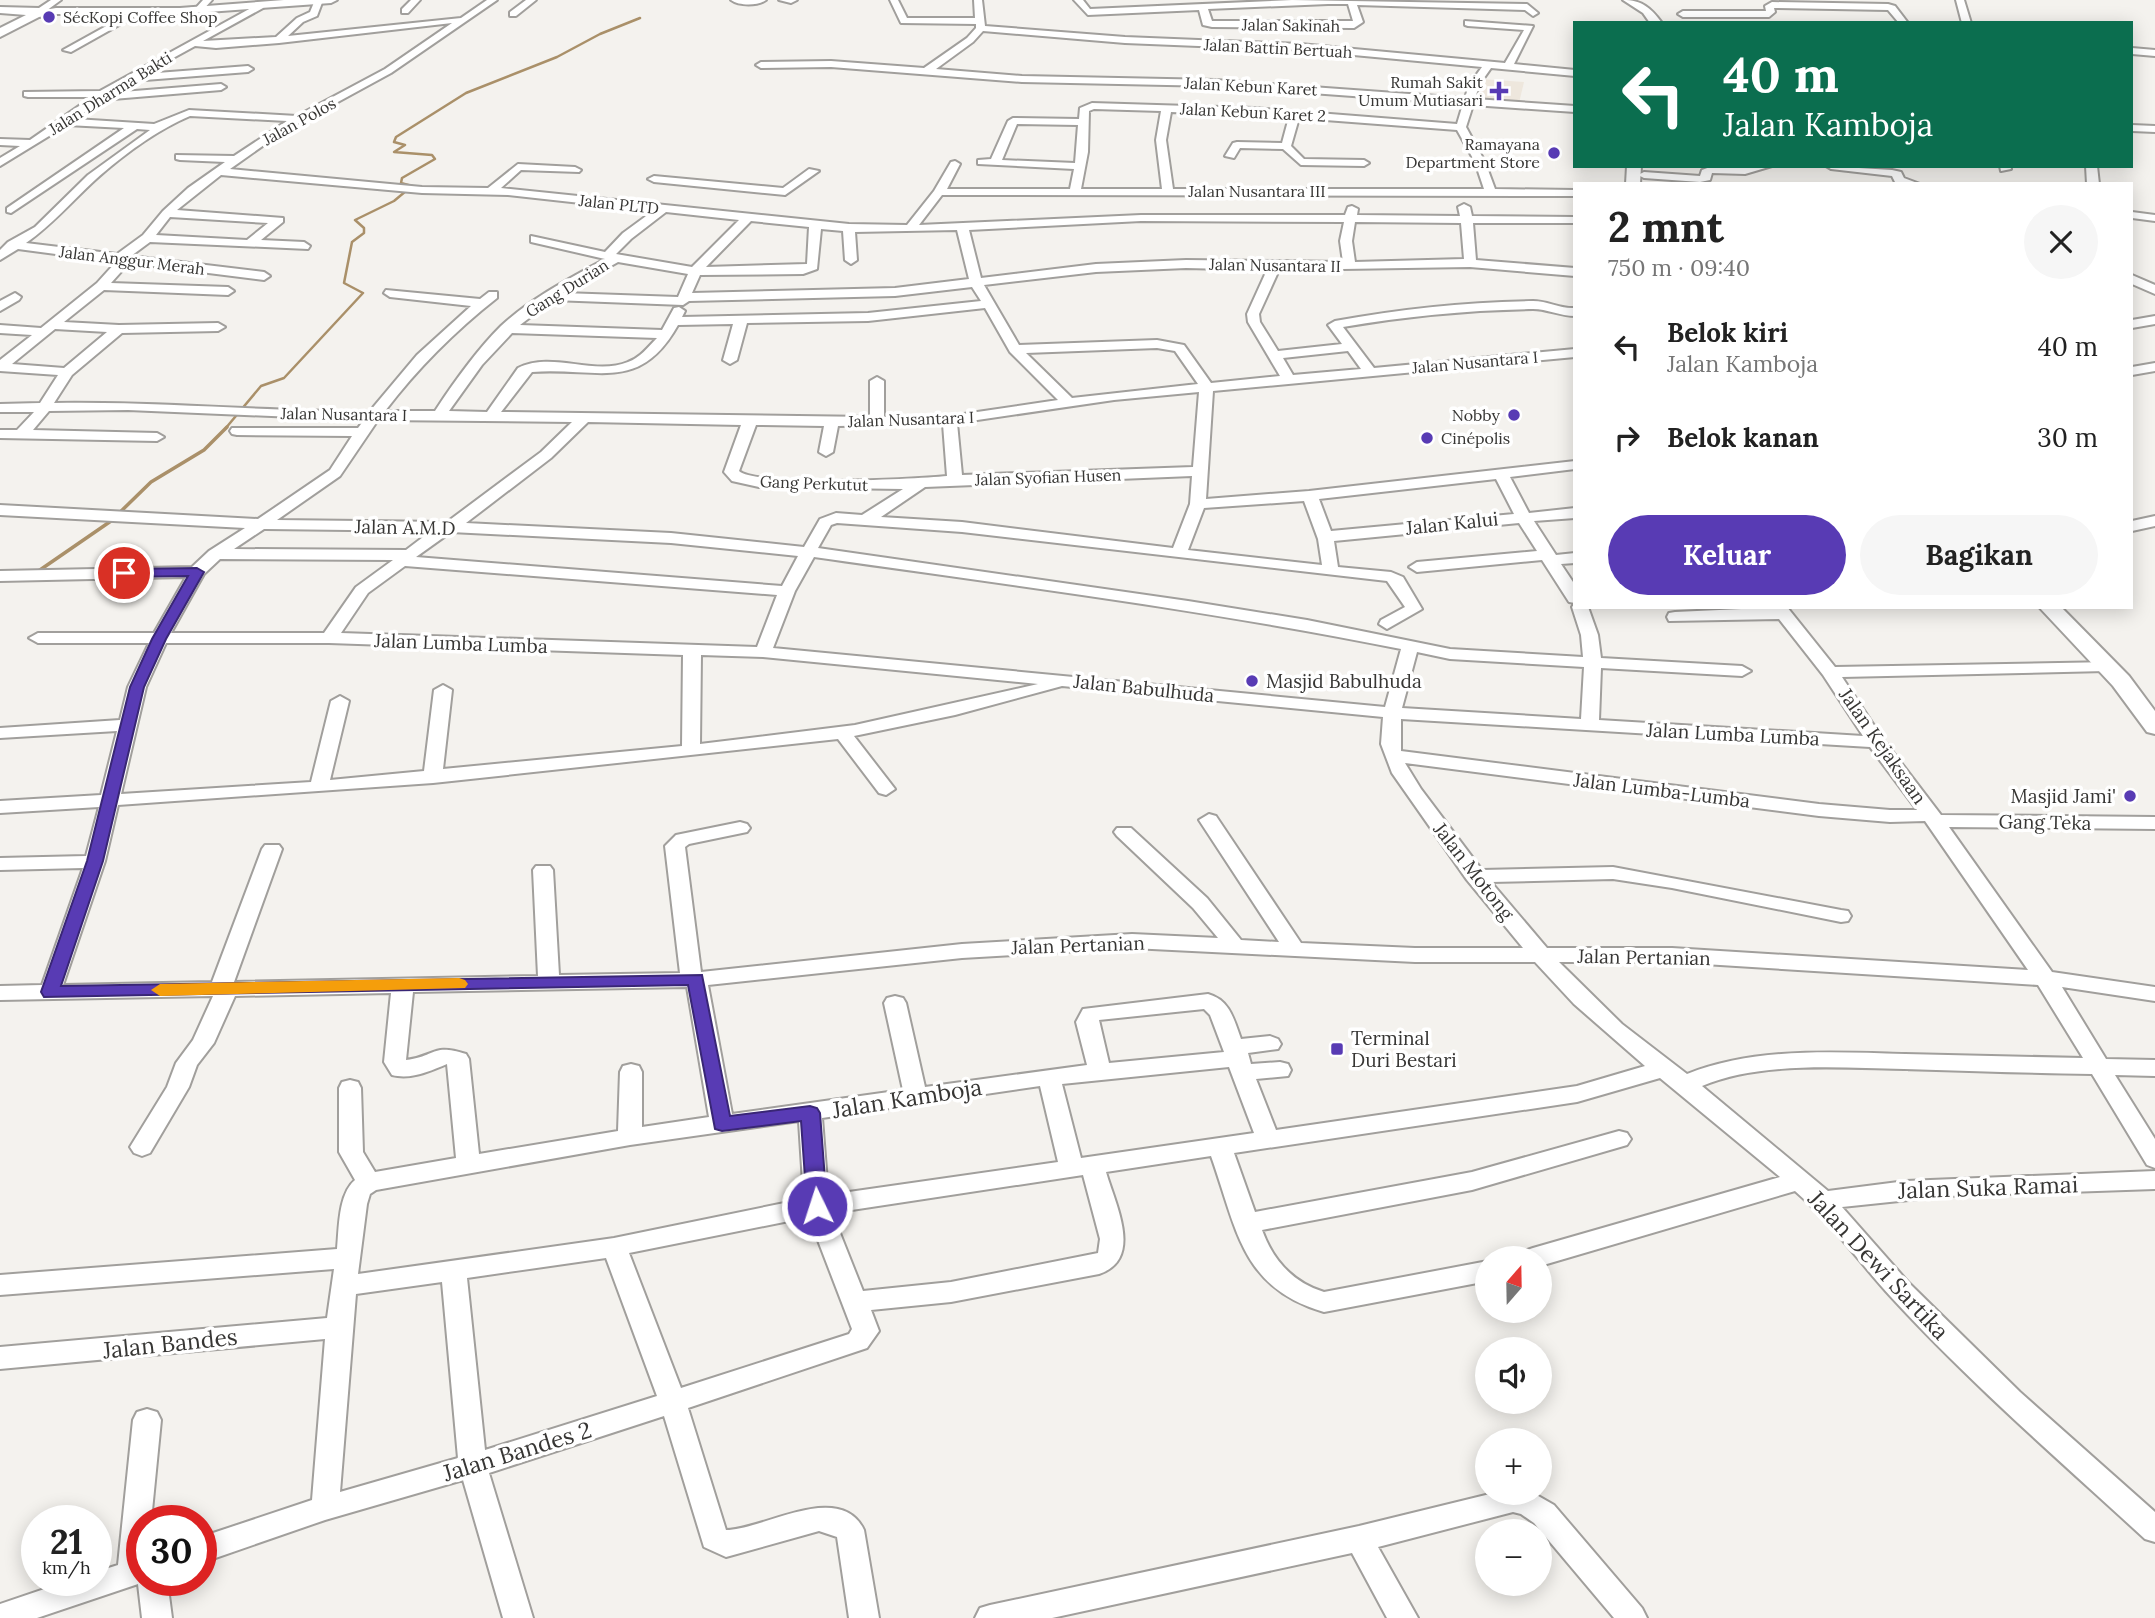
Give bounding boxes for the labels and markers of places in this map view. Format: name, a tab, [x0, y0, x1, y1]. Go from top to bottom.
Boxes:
place label: SécKopi Coffee Shop	[63, 7, 218, 27]
marker: SécKopi Coffee Shop	[41, 9, 57, 25]
place label: Rumah Sakit Umum Mutiasari	[1358, 72, 1484, 110]
marker: Rumah Sakit Umum Mutiasari	[1489, 81, 1509, 101]
place label: Ramayana Department Store	[1405, 134, 1540, 172]
marker: Ramayana Department Store	[1546, 145, 1562, 161]
place label: Nobby	[1452, 405, 1501, 425]
marker: Nobby	[1506, 407, 1522, 423]
place label: Cinépolis	[1441, 428, 1510, 448]
marker: Cinépolis	[1419, 430, 1435, 446]
pin	[94, 543, 154, 603]
place label: Masjid Babulhuda	[1266, 669, 1422, 693]
marker: Masjid Babulhuda	[1244, 673, 1260, 689]
place label: Masjid Jami'	[2010, 784, 2116, 808]
marker: Masjid Jami'	[2122, 788, 2138, 804]
place label: Terminal Duri Bestari	[1351, 1026, 1457, 1072]
marker: Terminal Duri Bestari	[1329, 1041, 1345, 1057]

